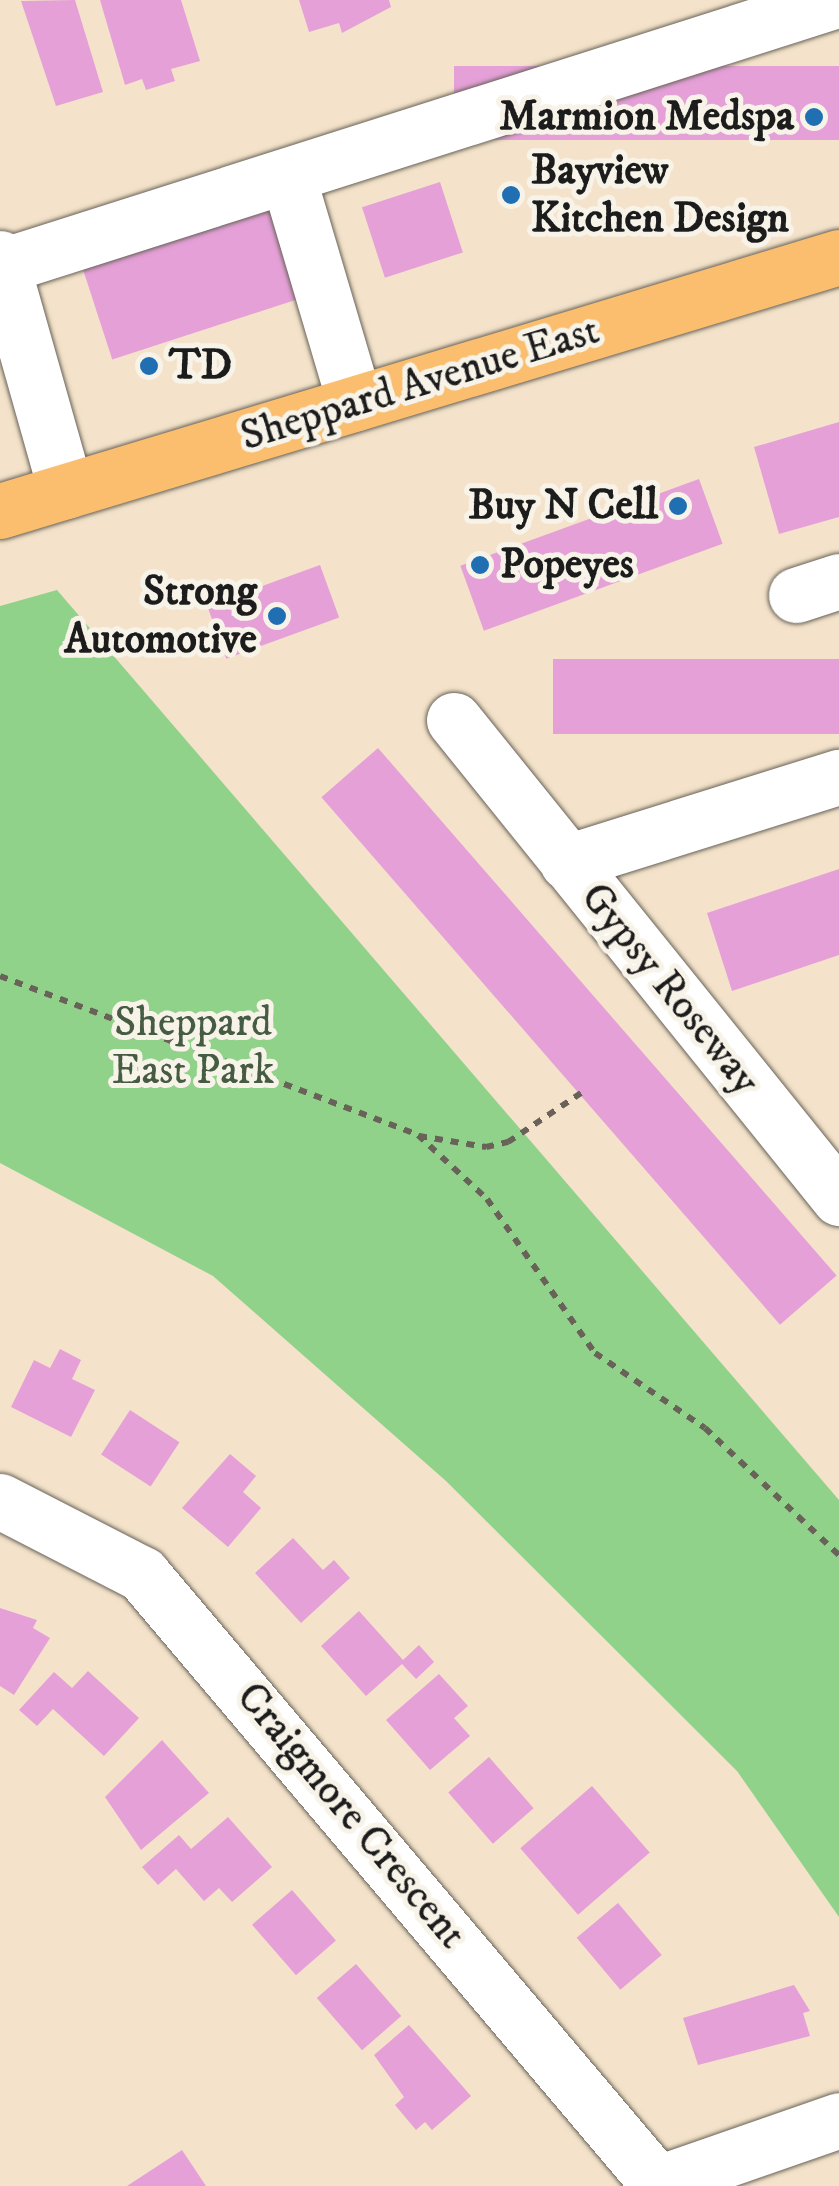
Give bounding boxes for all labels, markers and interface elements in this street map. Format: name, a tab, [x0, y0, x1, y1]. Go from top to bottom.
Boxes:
place label: Marmion Medspa	[499, 92, 794, 142]
marker: Marmion Medspa	[803, 106, 825, 128]
place label: Bayview Kitchen Design	[531, 146, 789, 245]
marker: Bayview Kitchen Design	[500, 184, 522, 206]
street label: Sheppard Avenue East	[235, 306, 605, 462]
place label: TD	[169, 341, 232, 391]
marker: TD	[138, 355, 160, 377]
place label: Buy N Cell	[468, 481, 658, 531]
marker: Buy N Cell	[667, 495, 689, 517]
place label: Popeyes	[500, 540, 634, 590]
marker: Popeyes	[469, 554, 491, 576]
place label: Strong Automotive	[64, 567, 257, 666]
marker: Strong Automotive	[266, 605, 288, 627]
street label: Gypsy Roseway	[569, 873, 771, 1105]
park label: Sheppard East Park	[112, 998, 274, 1096]
street label: Craigmore Crescent	[225, 1673, 477, 1959]

